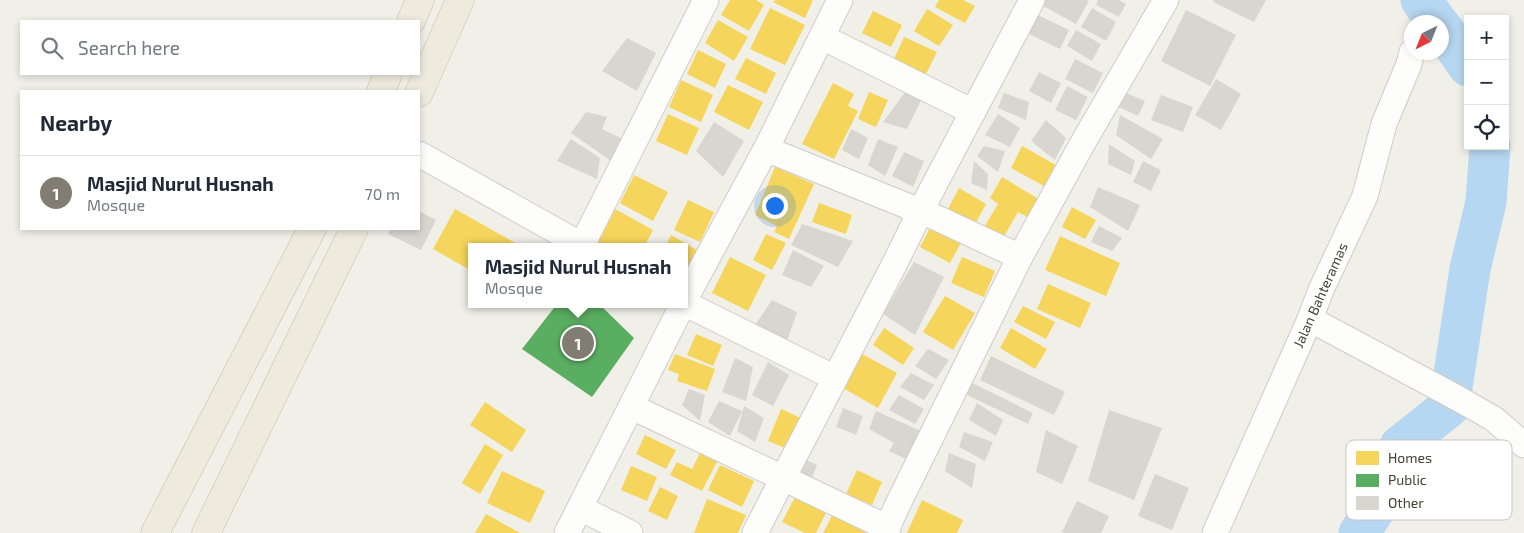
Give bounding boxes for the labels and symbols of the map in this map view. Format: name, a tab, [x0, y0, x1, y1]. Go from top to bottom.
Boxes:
north arrow	[1404, 15, 1449, 60]
your location	[762, 193, 788, 219]
street label: Jalan Bahteramas	[1289, 240, 1351, 350]
pin: 1	[562, 324, 594, 362]
legend	[1346, 440, 1512, 520]
text: Homes	[1388, 449, 1432, 466]
text: Public	[1388, 471, 1427, 488]
text: Other	[1388, 494, 1424, 511]

